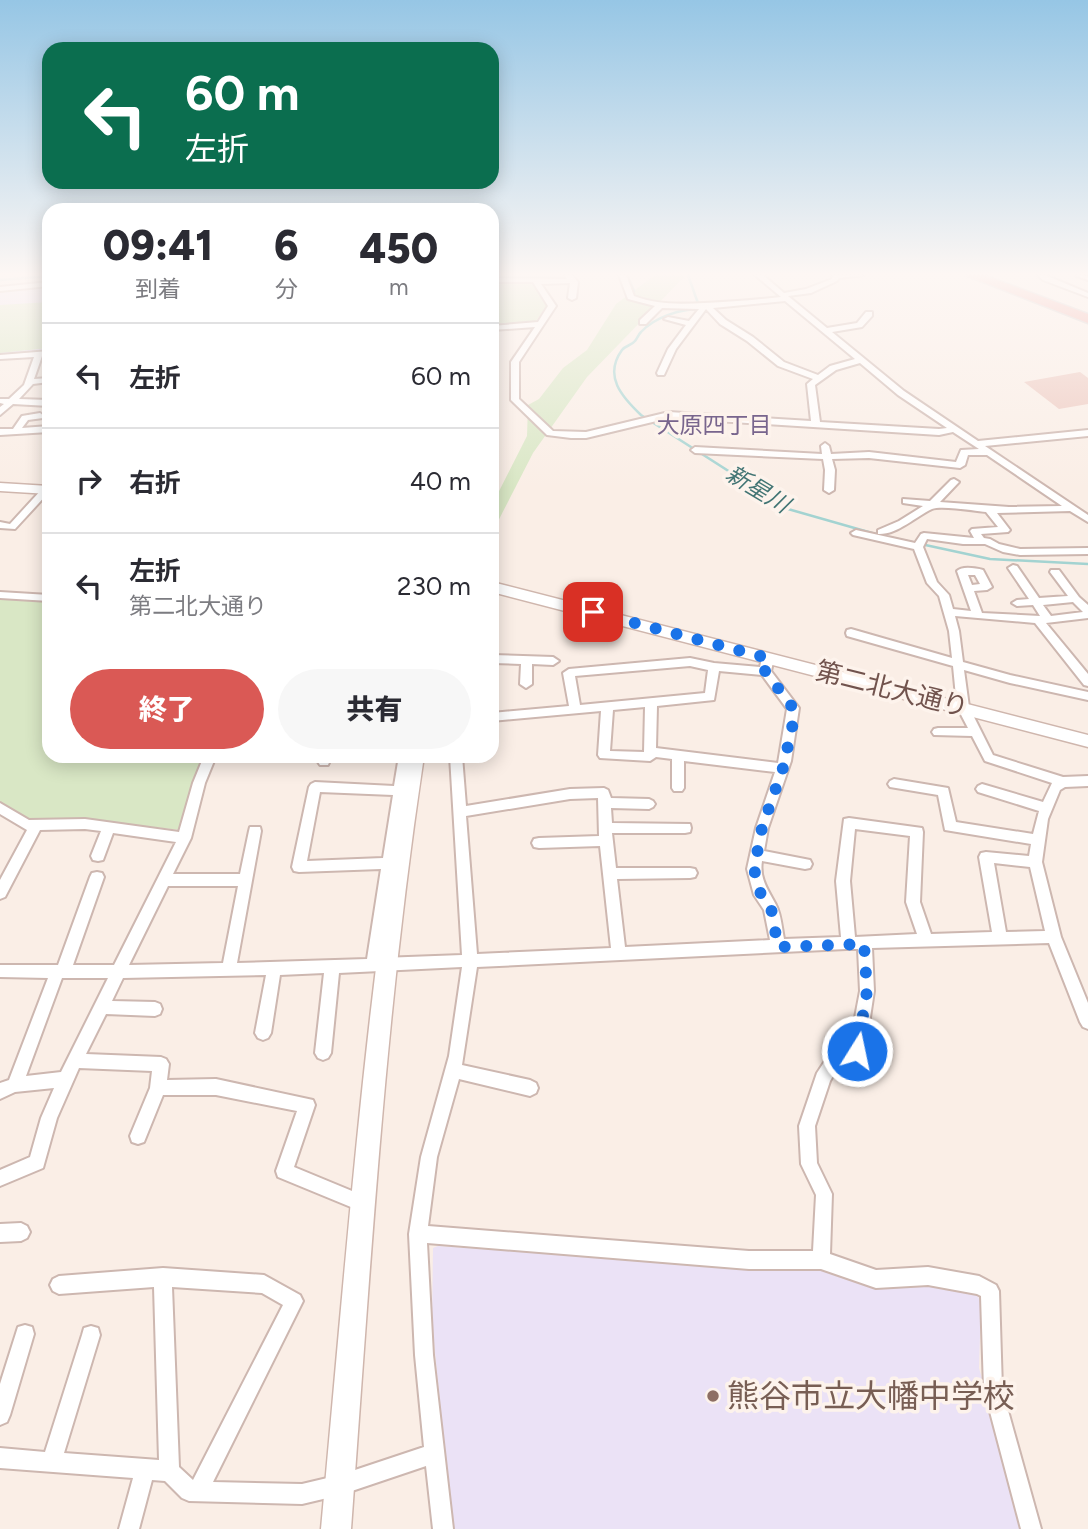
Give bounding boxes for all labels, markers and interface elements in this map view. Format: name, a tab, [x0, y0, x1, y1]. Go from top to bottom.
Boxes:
text: 60 m	[185, 63, 300, 122]
icon: left	[70, 70, 161, 161]
text: 左折	[185, 130, 249, 168]
text: 09:41	[103, 220, 213, 271]
text: 6	[274, 220, 299, 271]
text: 450	[359, 223, 438, 274]
text: m	[389, 273, 409, 301]
text: 到着	[135, 275, 181, 303]
text: 分	[275, 275, 298, 303]
icon: left	[70, 357, 108, 395]
text: 60 m	[411, 360, 471, 392]
text: 左折	[129, 362, 181, 394]
district label: 大原四丁目	[657, 411, 772, 439]
water label: 新星川	[721, 459, 797, 520]
icon: right	[70, 462, 108, 500]
text: 40 m	[410, 465, 471, 497]
text: 右折	[129, 467, 181, 499]
text: 左折	[129, 555, 181, 587]
icon: left	[70, 567, 108, 605]
text: 230 m	[397, 570, 471, 602]
pin	[563, 582, 623, 642]
text: 第二北大通り	[129, 592, 267, 620]
icon: arrive	[574, 593, 612, 631]
street label: 第二北大通り	[812, 655, 972, 723]
button: 終了	[70, 669, 264, 749]
button: 共有	[278, 669, 471, 749]
position arrow	[820, 1014, 894, 1088]
place label: 熊谷市立大幡中学校	[727, 1377, 1015, 1415]
marker: 熊谷市立大幡中学校	[705, 1388, 721, 1404]

